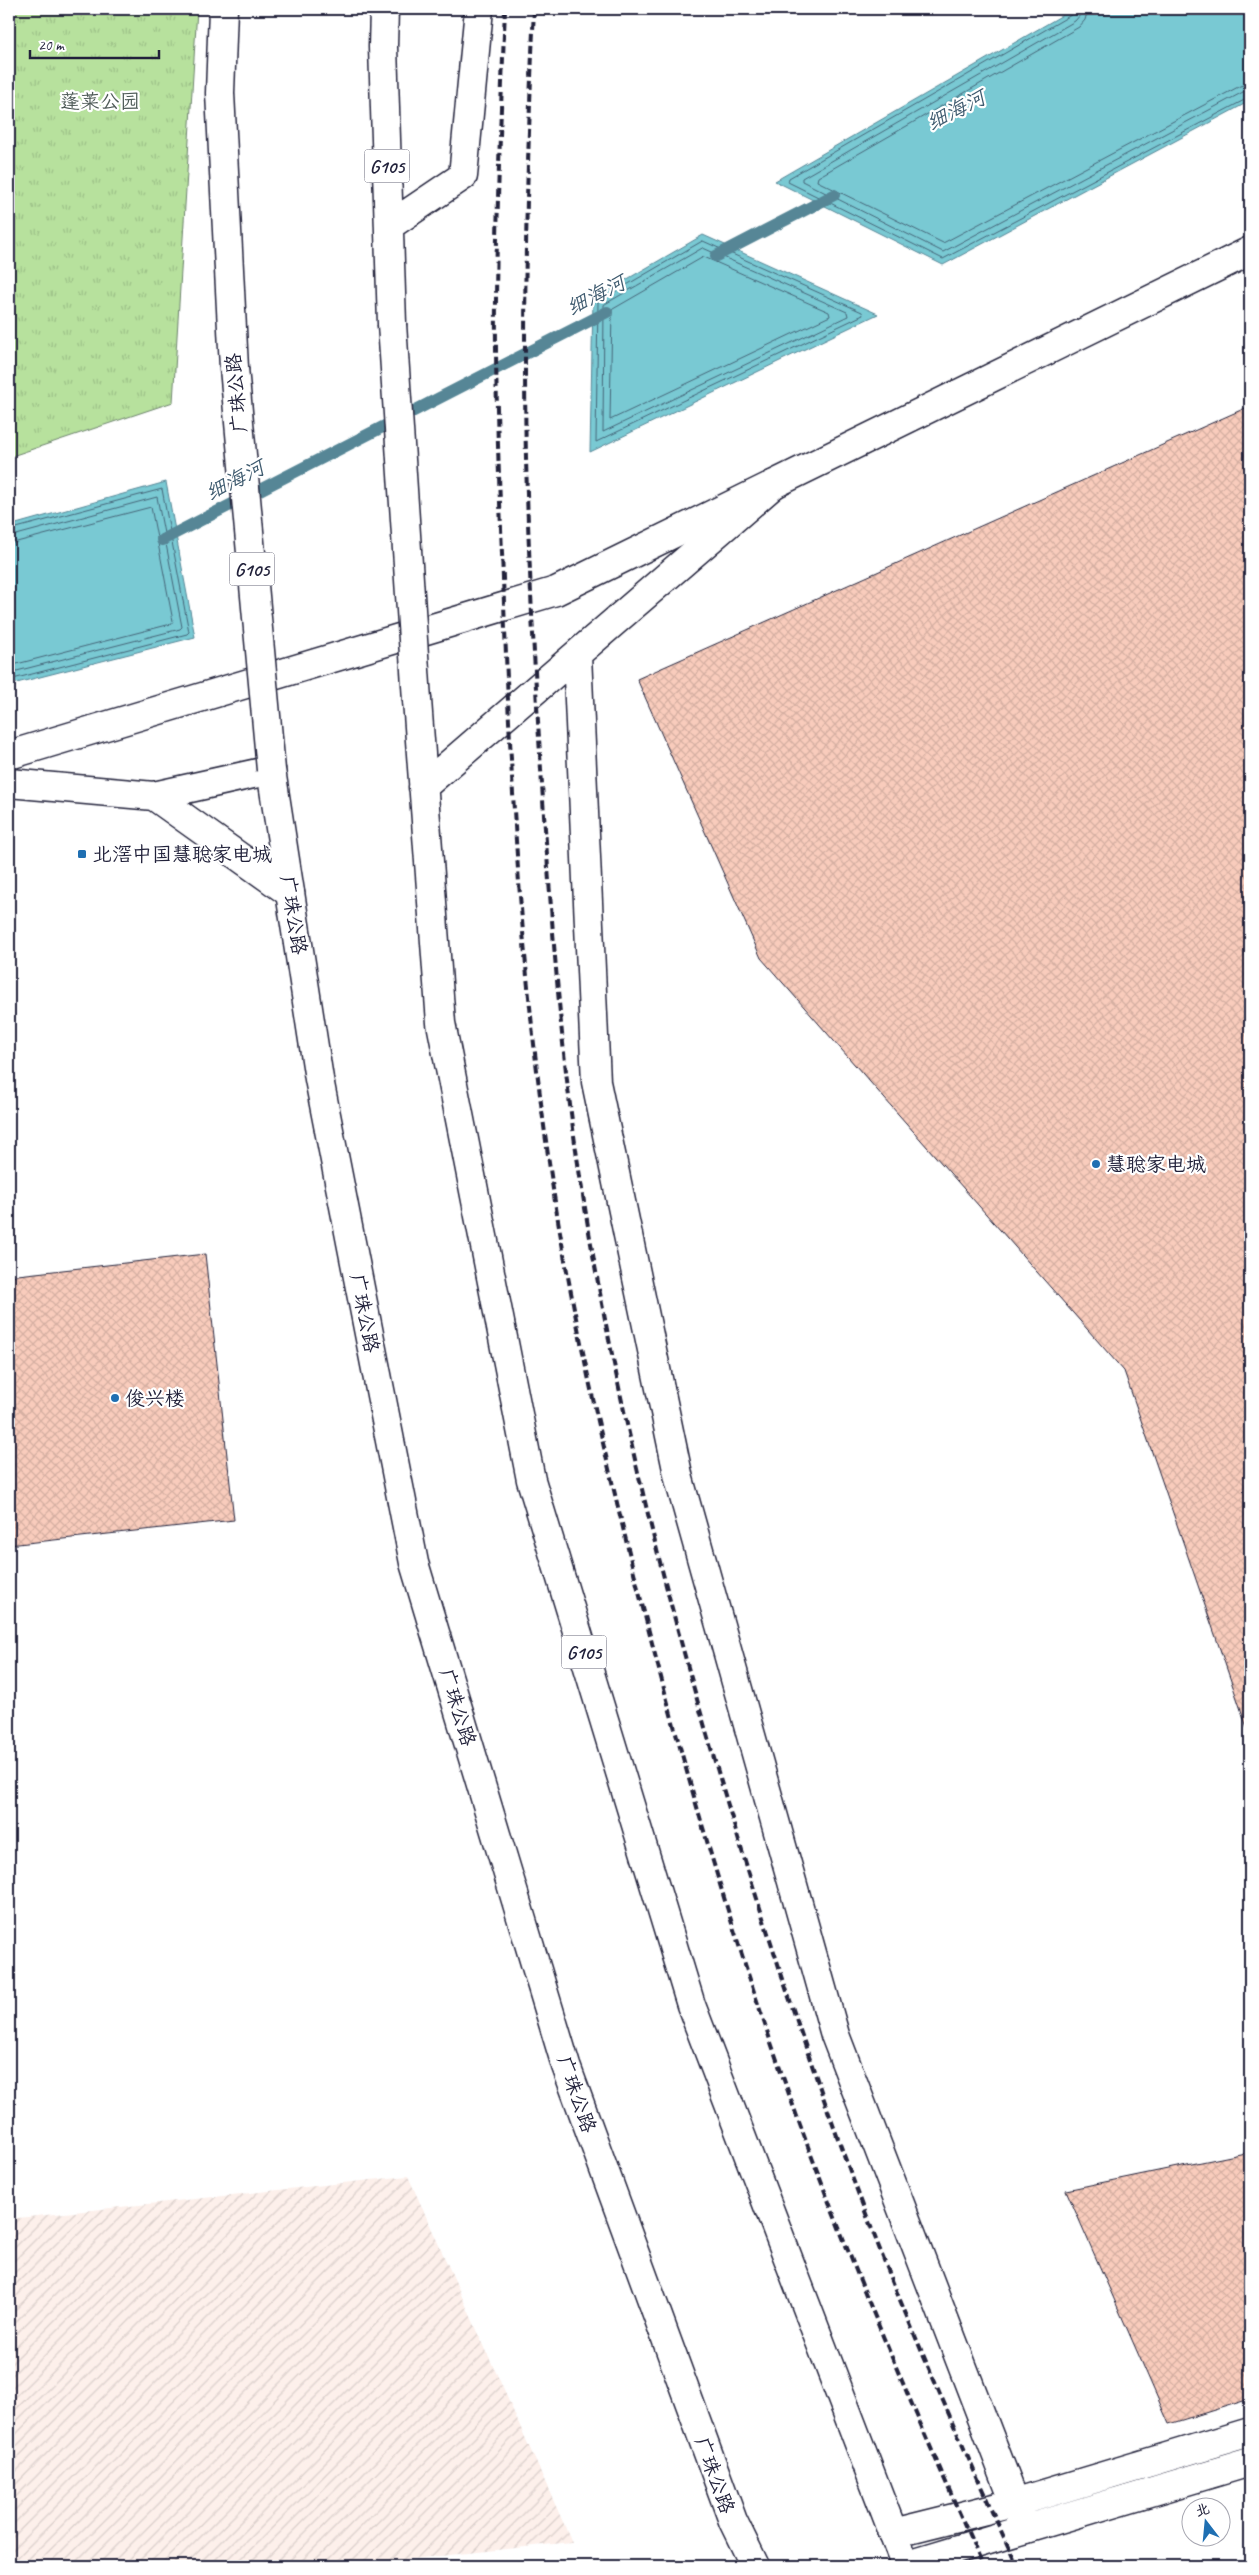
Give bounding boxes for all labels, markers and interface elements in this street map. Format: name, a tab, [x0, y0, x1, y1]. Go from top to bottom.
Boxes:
scale bar	[30, 28, 159, 60]
text: 20 m	[38, 36, 65, 55]
water label: 细海河	[922, 83, 993, 136]
park label: 蓬莱公园	[60, 89, 140, 114]
road number: G105	[364, 150, 410, 182]
water label: 细海河	[562, 268, 633, 321]
street label: 广珠公路	[220, 351, 252, 434]
water label: 细海河	[201, 453, 272, 506]
road number: G105	[230, 552, 274, 586]
place label: 北滘中国慧聪家电城	[92, 842, 272, 867]
marker: 北滘中国慧聪家电城	[76, 848, 88, 860]
street label: 广珠公路	[275, 874, 312, 958]
place label: 慧聪家电城	[1106, 1152, 1206, 1177]
marker: 慧聪家电城	[1090, 1158, 1102, 1170]
street label: 广珠公路	[345, 1271, 385, 1356]
place label: 俊兴楼	[125, 1386, 185, 1411]
marker: 俊兴楼	[109, 1392, 121, 1404]
road number: G105	[562, 1635, 606, 1668]
street label: 广珠公路	[434, 1665, 481, 1750]
street label: 广珠公路	[552, 2052, 602, 2137]
street label: 广珠公路	[689, 2433, 740, 2518]
north arrow	[1182, 2498, 1232, 2548]
text: 北	[1193, 2500, 1212, 2520]

